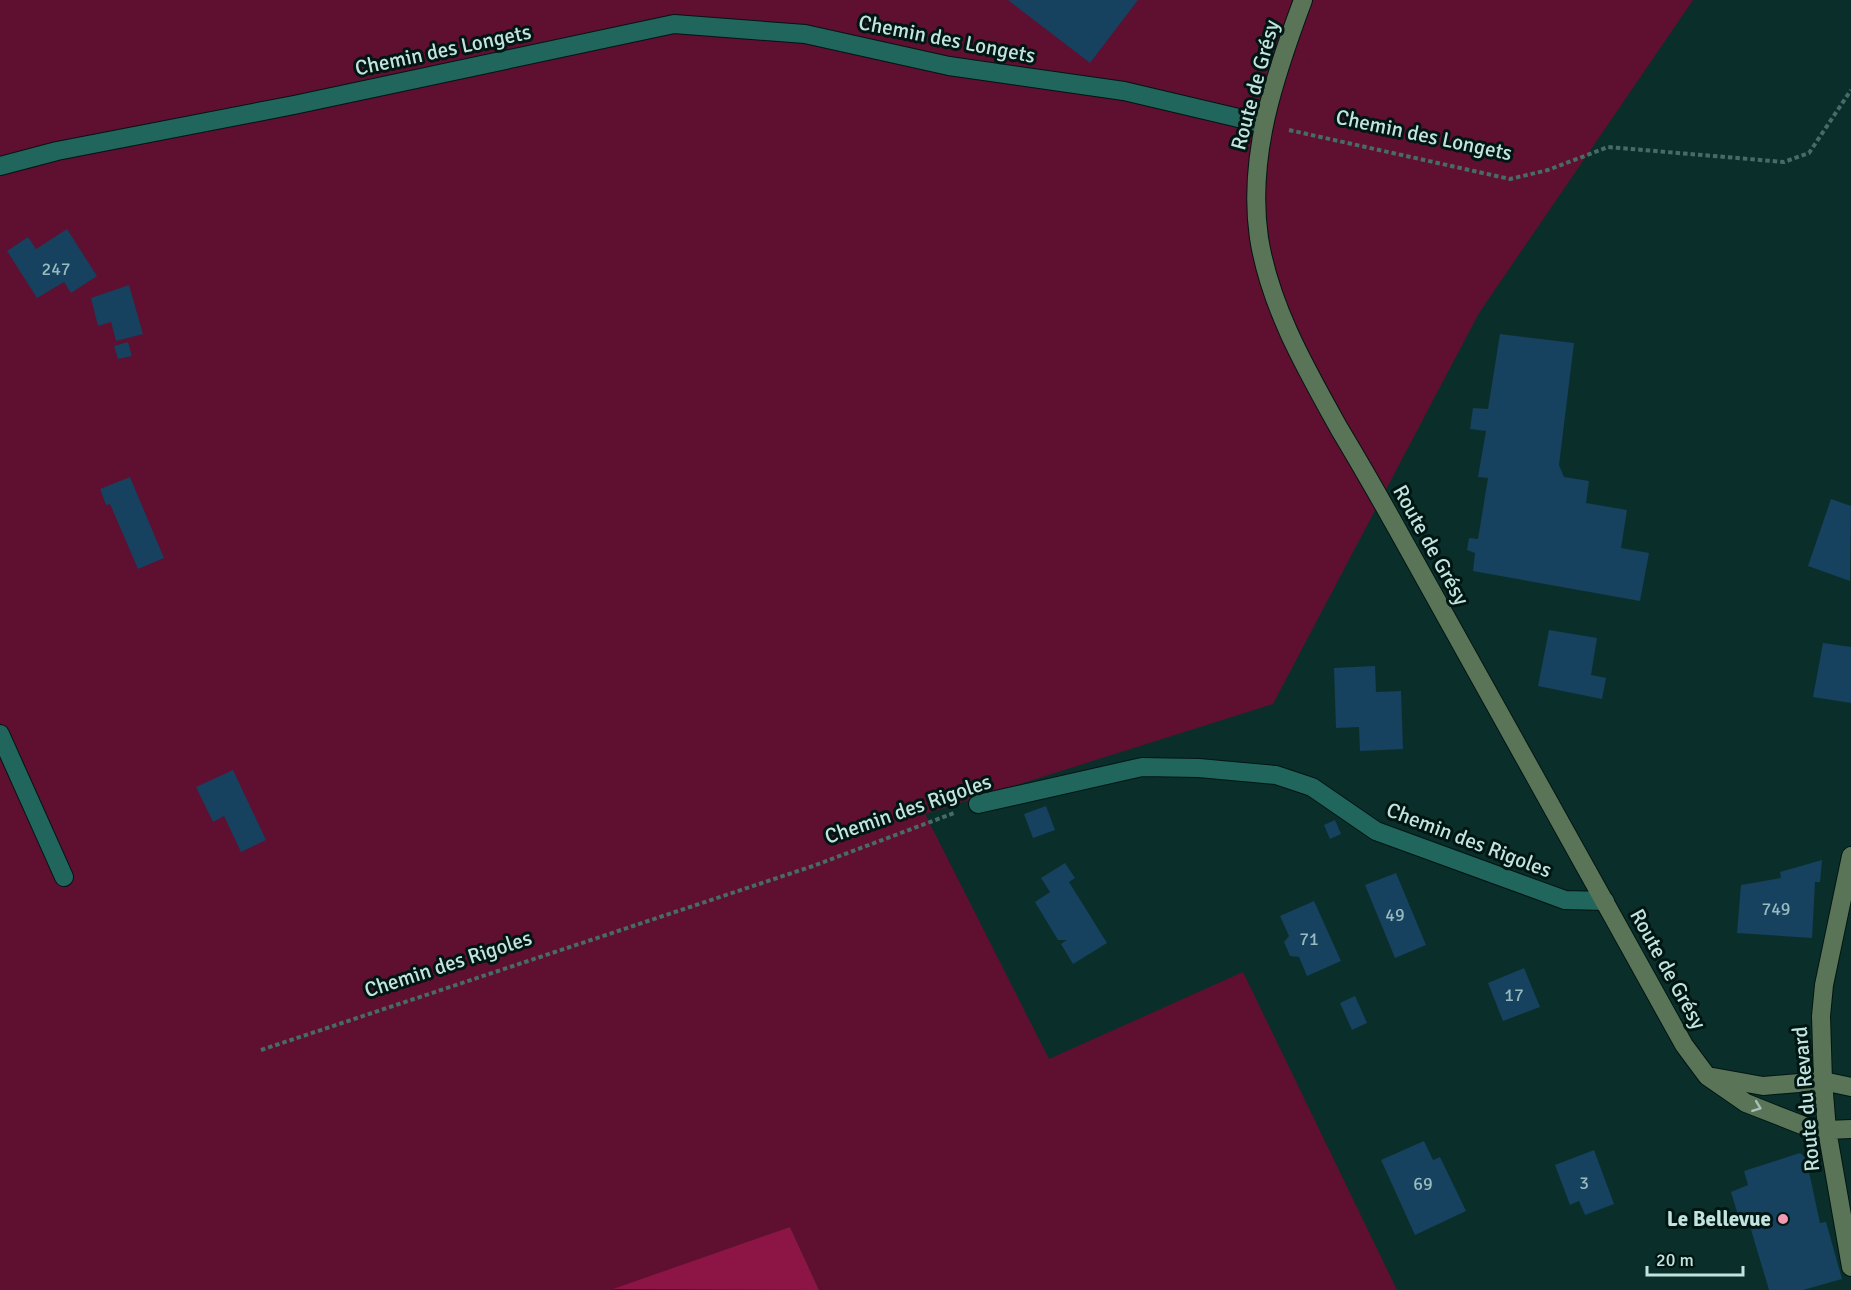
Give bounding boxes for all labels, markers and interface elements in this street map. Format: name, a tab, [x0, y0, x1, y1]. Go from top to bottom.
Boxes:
street label: Chemin des Longets	[856, 9, 1038, 69]
street label: Route de Grésy	[1225, 17, 1285, 153]
street label: Chemin des Longets	[353, 19, 533, 81]
street label: Chemin des Longets	[1334, 104, 1514, 166]
house number: 247	[41, 258, 71, 280]
street label: Route de Grésy	[1387, 480, 1475, 610]
street label: Chemin des Rigoles	[821, 768, 995, 850]
street label: Chemin des Rigoles	[1383, 797, 1555, 883]
house number: 749	[1761, 898, 1791, 920]
house number: 49	[1385, 904, 1405, 926]
street label: Route de Grésy	[1624, 904, 1712, 1034]
street label: Chemin des Rigoles	[361, 925, 535, 1003]
house number: 71	[1299, 928, 1319, 950]
house number: 17	[1504, 984, 1524, 1006]
street label: Route du Revard	[1787, 1025, 1825, 1173]
one-way arrow	[1751, 1100, 1761, 1113]
house number: 3	[1579, 1172, 1589, 1194]
house number: 69	[1413, 1173, 1433, 1195]
place label: Le Bellevue	[1667, 1206, 1771, 1232]
marker: Le Bellevue	[1776, 1212, 1790, 1226]
scale bar	[1647, 1239, 1743, 1277]
text: 20 m	[1656, 1249, 1694, 1271]

